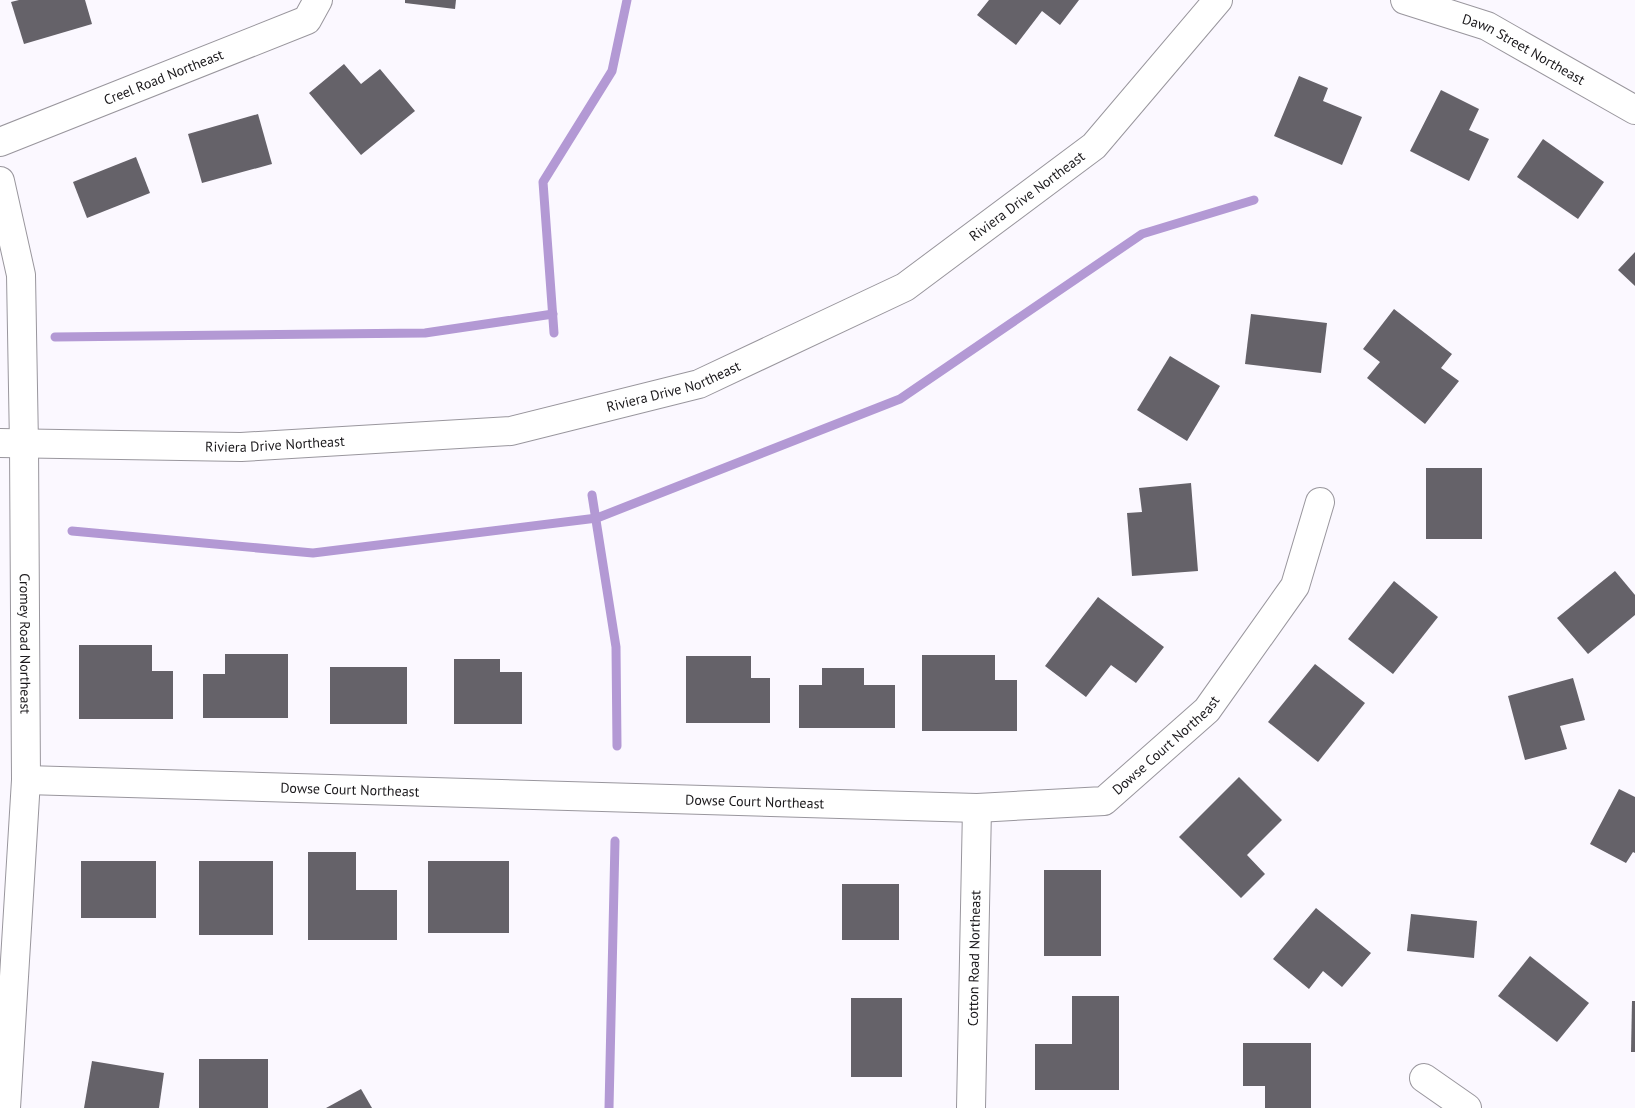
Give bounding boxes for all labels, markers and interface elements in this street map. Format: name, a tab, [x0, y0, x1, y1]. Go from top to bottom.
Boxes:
street label: Dawn Street Northeast	[1460, 10, 1588, 89]
street label: Creel Road Northeast	[101, 45, 226, 109]
street label: Riviera Drive Northeast	[965, 147, 1088, 245]
street label: Riviera Drive Northeast	[605, 357, 743, 416]
street label: Riviera Drive Northeast	[205, 432, 345, 456]
street label: Cromey Road Northeast	[16, 573, 35, 714]
street label: Dowse Court Northeast	[1108, 692, 1223, 799]
street label: Dowse Court Northeast	[280, 778, 420, 801]
street label: Dowse Court Northeast	[685, 790, 825, 813]
street label: Cotton Road Northeast	[964, 890, 984, 1026]

